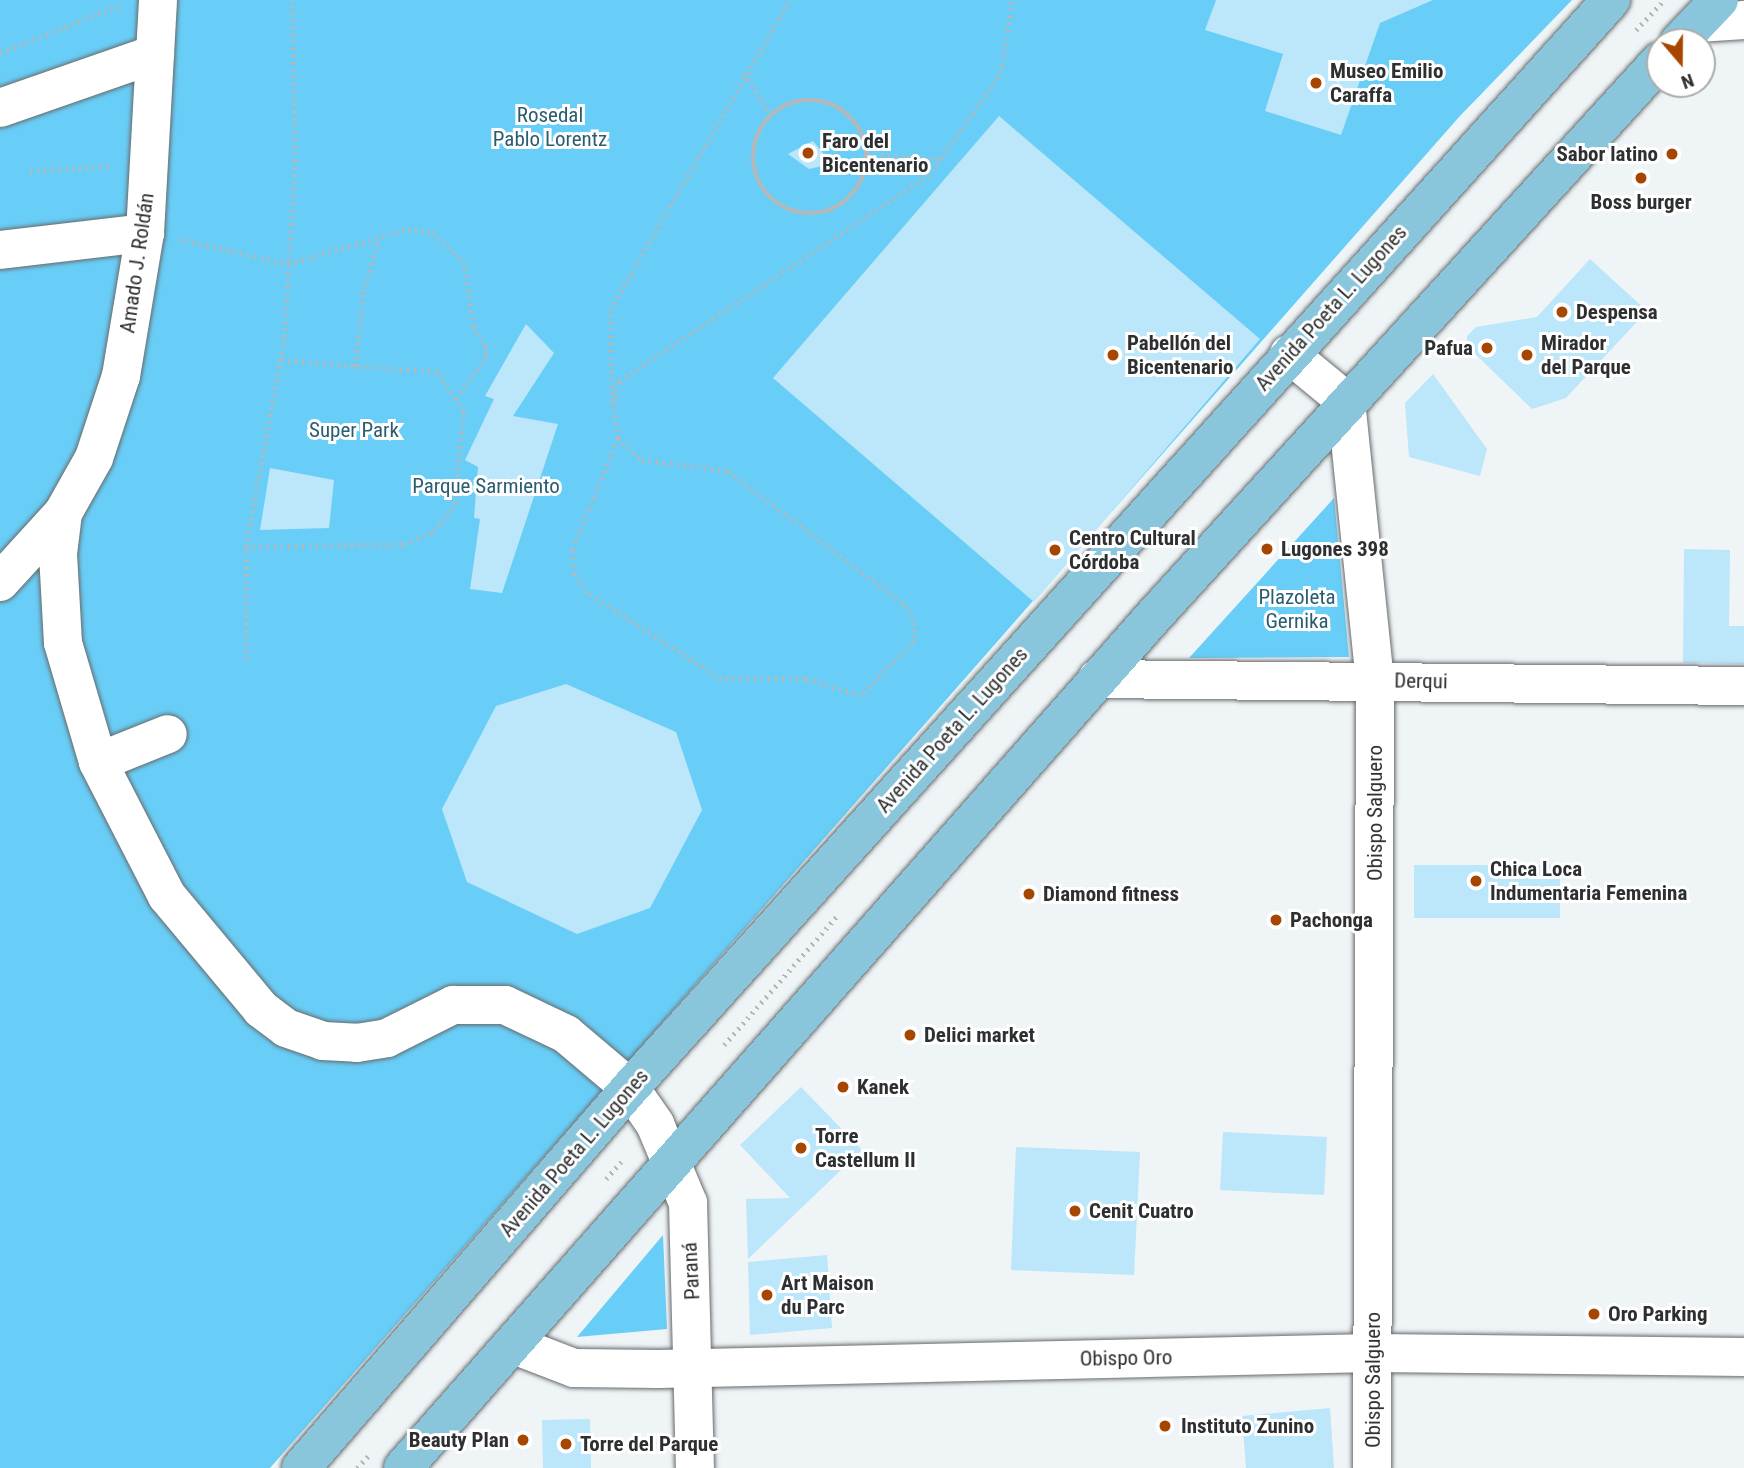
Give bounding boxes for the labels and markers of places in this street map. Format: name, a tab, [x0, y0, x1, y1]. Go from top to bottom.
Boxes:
place label: Museo Emilio Caraffa	[1330, 58, 1443, 108]
marker: Museo Emilio Caraffa	[1308, 75, 1324, 91]
place label: Faro del Bicentenario	[822, 128, 929, 178]
place label: Sabor latino	[1556, 141, 1658, 167]
marker: Faro del Bicentenario	[800, 145, 816, 161]
marker: Sabor latino	[1664, 146, 1680, 162]
marker: Boss burger	[1633, 170, 1649, 186]
place label: Boss burger	[1590, 189, 1692, 215]
place label: Despensa	[1576, 299, 1658, 325]
marker: Despensa	[1554, 304, 1570, 320]
place label: Pabellón del Bicentenario	[1127, 330, 1234, 380]
place label: Mirador del Parque	[1541, 330, 1631, 380]
place label: Pafua	[1424, 335, 1473, 361]
marker: Pafua	[1479, 340, 1495, 356]
marker: Pabellón del Bicentenario	[1105, 347, 1121, 363]
marker: Mirador del Parque	[1519, 347, 1535, 363]
place label: Centro Cultural Córdoba	[1069, 525, 1196, 575]
place label: Lugones 398	[1281, 536, 1389, 562]
marker: Lugones 398	[1259, 541, 1275, 557]
marker: Centro Cultural Córdoba	[1047, 542, 1063, 558]
place label: Chica Loca Indumentaria Femenina	[1490, 856, 1687, 906]
marker: Chica Loca Indumentaria Femenina	[1468, 873, 1484, 889]
place label: Diamond fitness	[1043, 881, 1179, 907]
marker: Diamond fitness	[1021, 886, 1037, 902]
place label: Pachonga	[1290, 907, 1373, 933]
marker: Pachonga	[1268, 912, 1284, 928]
place label: Delici market	[924, 1022, 1035, 1048]
marker: Delici market	[902, 1027, 918, 1043]
place label: Kanek	[857, 1074, 909, 1100]
marker: Kanek	[835, 1079, 851, 1095]
place label: Torre Castellum II	[815, 1123, 916, 1173]
marker: Torre Castellum II	[793, 1140, 809, 1156]
place label: Cenit Cuatro	[1089, 1198, 1194, 1224]
marker: Cenit Cuatro	[1067, 1203, 1083, 1219]
place label: Art Maison du Parc	[781, 1270, 874, 1320]
marker: Art Maison du Parc	[759, 1287, 775, 1303]
place label: Oro Parking	[1608, 1301, 1707, 1327]
marker: Oro Parking	[1586, 1306, 1602, 1322]
place label: Instituto Zunino	[1181, 1413, 1314, 1439]
marker: Instituto Zunino	[1155, 1416, 1175, 1436]
place label: Beauty Plan	[409, 1427, 509, 1453]
place label: Torre del Parque	[580, 1431, 718, 1457]
marker: Beauty Plan	[515, 1432, 531, 1448]
marker: Torre del Parque	[558, 1436, 574, 1452]

